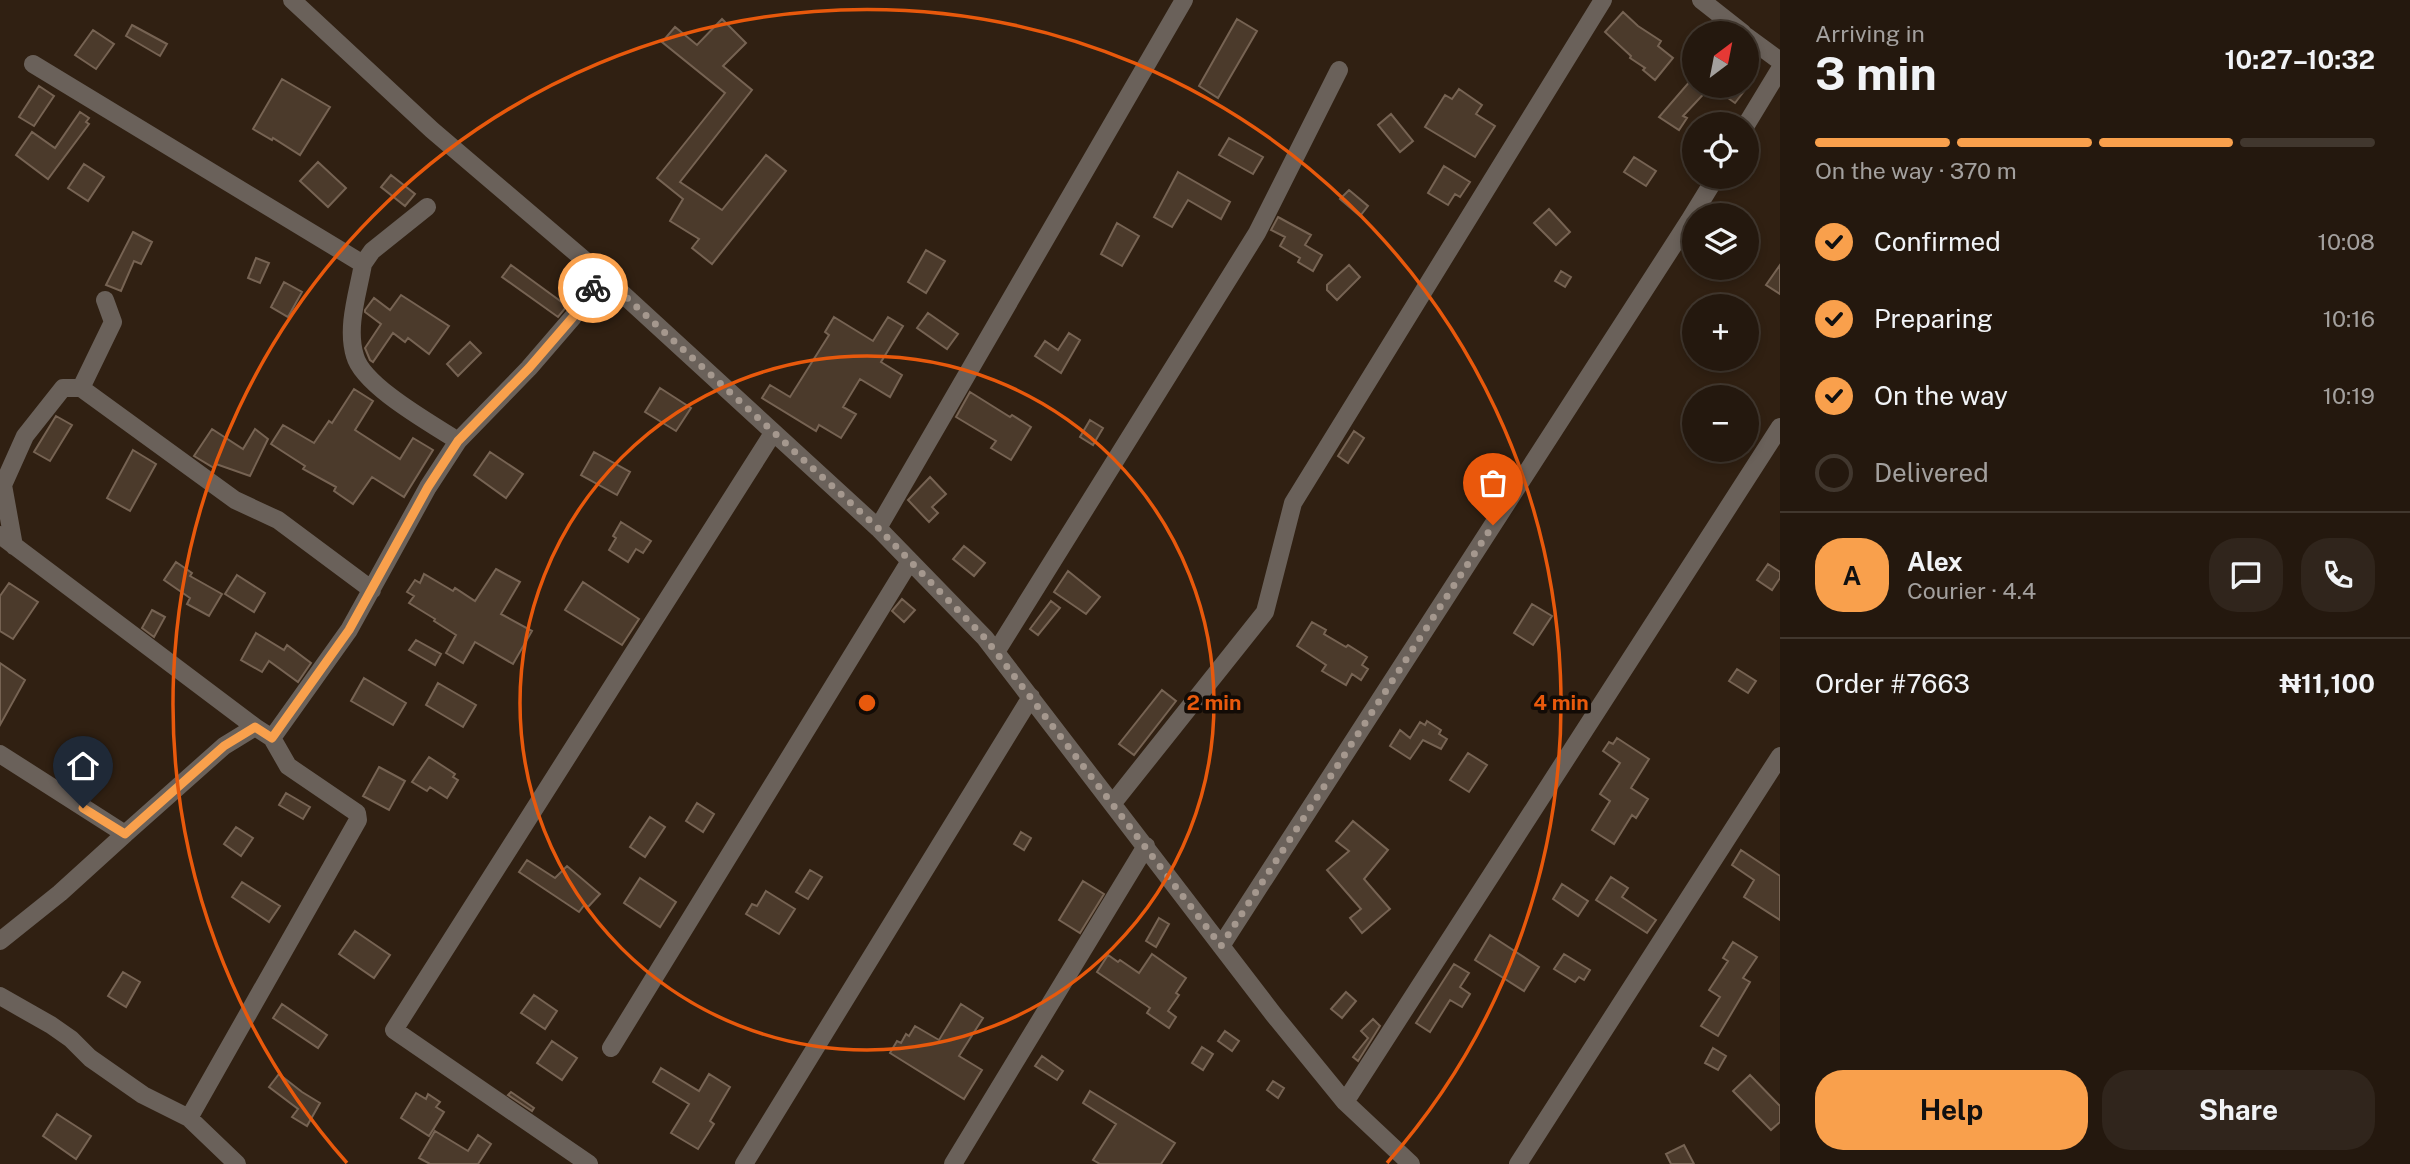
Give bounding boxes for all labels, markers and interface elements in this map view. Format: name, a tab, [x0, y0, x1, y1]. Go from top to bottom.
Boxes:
text: Arriving in	[1815, 20, 1925, 47]
north arrow	[1682, 21, 1759, 98]
map controls	[1682, 21, 1759, 462]
text: 10:27–10:32	[2224, 44, 2375, 75]
text: 3 min	[1815, 46, 1937, 100]
button: locate	[1682, 112, 1759, 189]
text: On the way · 370 m	[1815, 157, 2017, 184]
button: layers	[1682, 203, 1759, 280]
icon: check	[1815, 223, 1853, 261]
text: Confirmed	[1874, 226, 2001, 257]
text: 10:08	[2318, 228, 2375, 255]
courier	[558, 253, 628, 323]
icon: bike	[574, 269, 612, 307]
button: +	[1682, 294, 1759, 371]
icon: check	[1815, 300, 1853, 338]
text: Preparing	[1874, 303, 1993, 334]
text: 10:16	[2323, 305, 2375, 332]
icon: check	[1815, 377, 1853, 415]
text: On the way	[1874, 380, 2008, 411]
text: 10:19	[2323, 382, 2375, 409]
button: −	[1682, 385, 1759, 462]
pin	[1463, 453, 1523, 525]
text: Delivered	[1874, 457, 1989, 488]
icon: bag	[1474, 464, 1512, 502]
button: chat	[2209, 538, 2283, 612]
button: phone	[2301, 538, 2375, 612]
text: Alex	[1907, 546, 1963, 577]
text: A	[1843, 560, 1861, 591]
text: Courier · 4.4	[1907, 577, 2036, 604]
text: Order #7663	[1815, 668, 1970, 699]
text: ₦11,100	[2279, 668, 2375, 699]
text: 2 min	[1186, 690, 1242, 715]
text: 4 min	[1533, 690, 1589, 715]
centre of rings	[855, 691, 879, 715]
pin	[53, 736, 113, 808]
icon: home	[64, 747, 102, 785]
button: Help	[1815, 1070, 2088, 1150]
button: Share	[2102, 1070, 2375, 1150]

